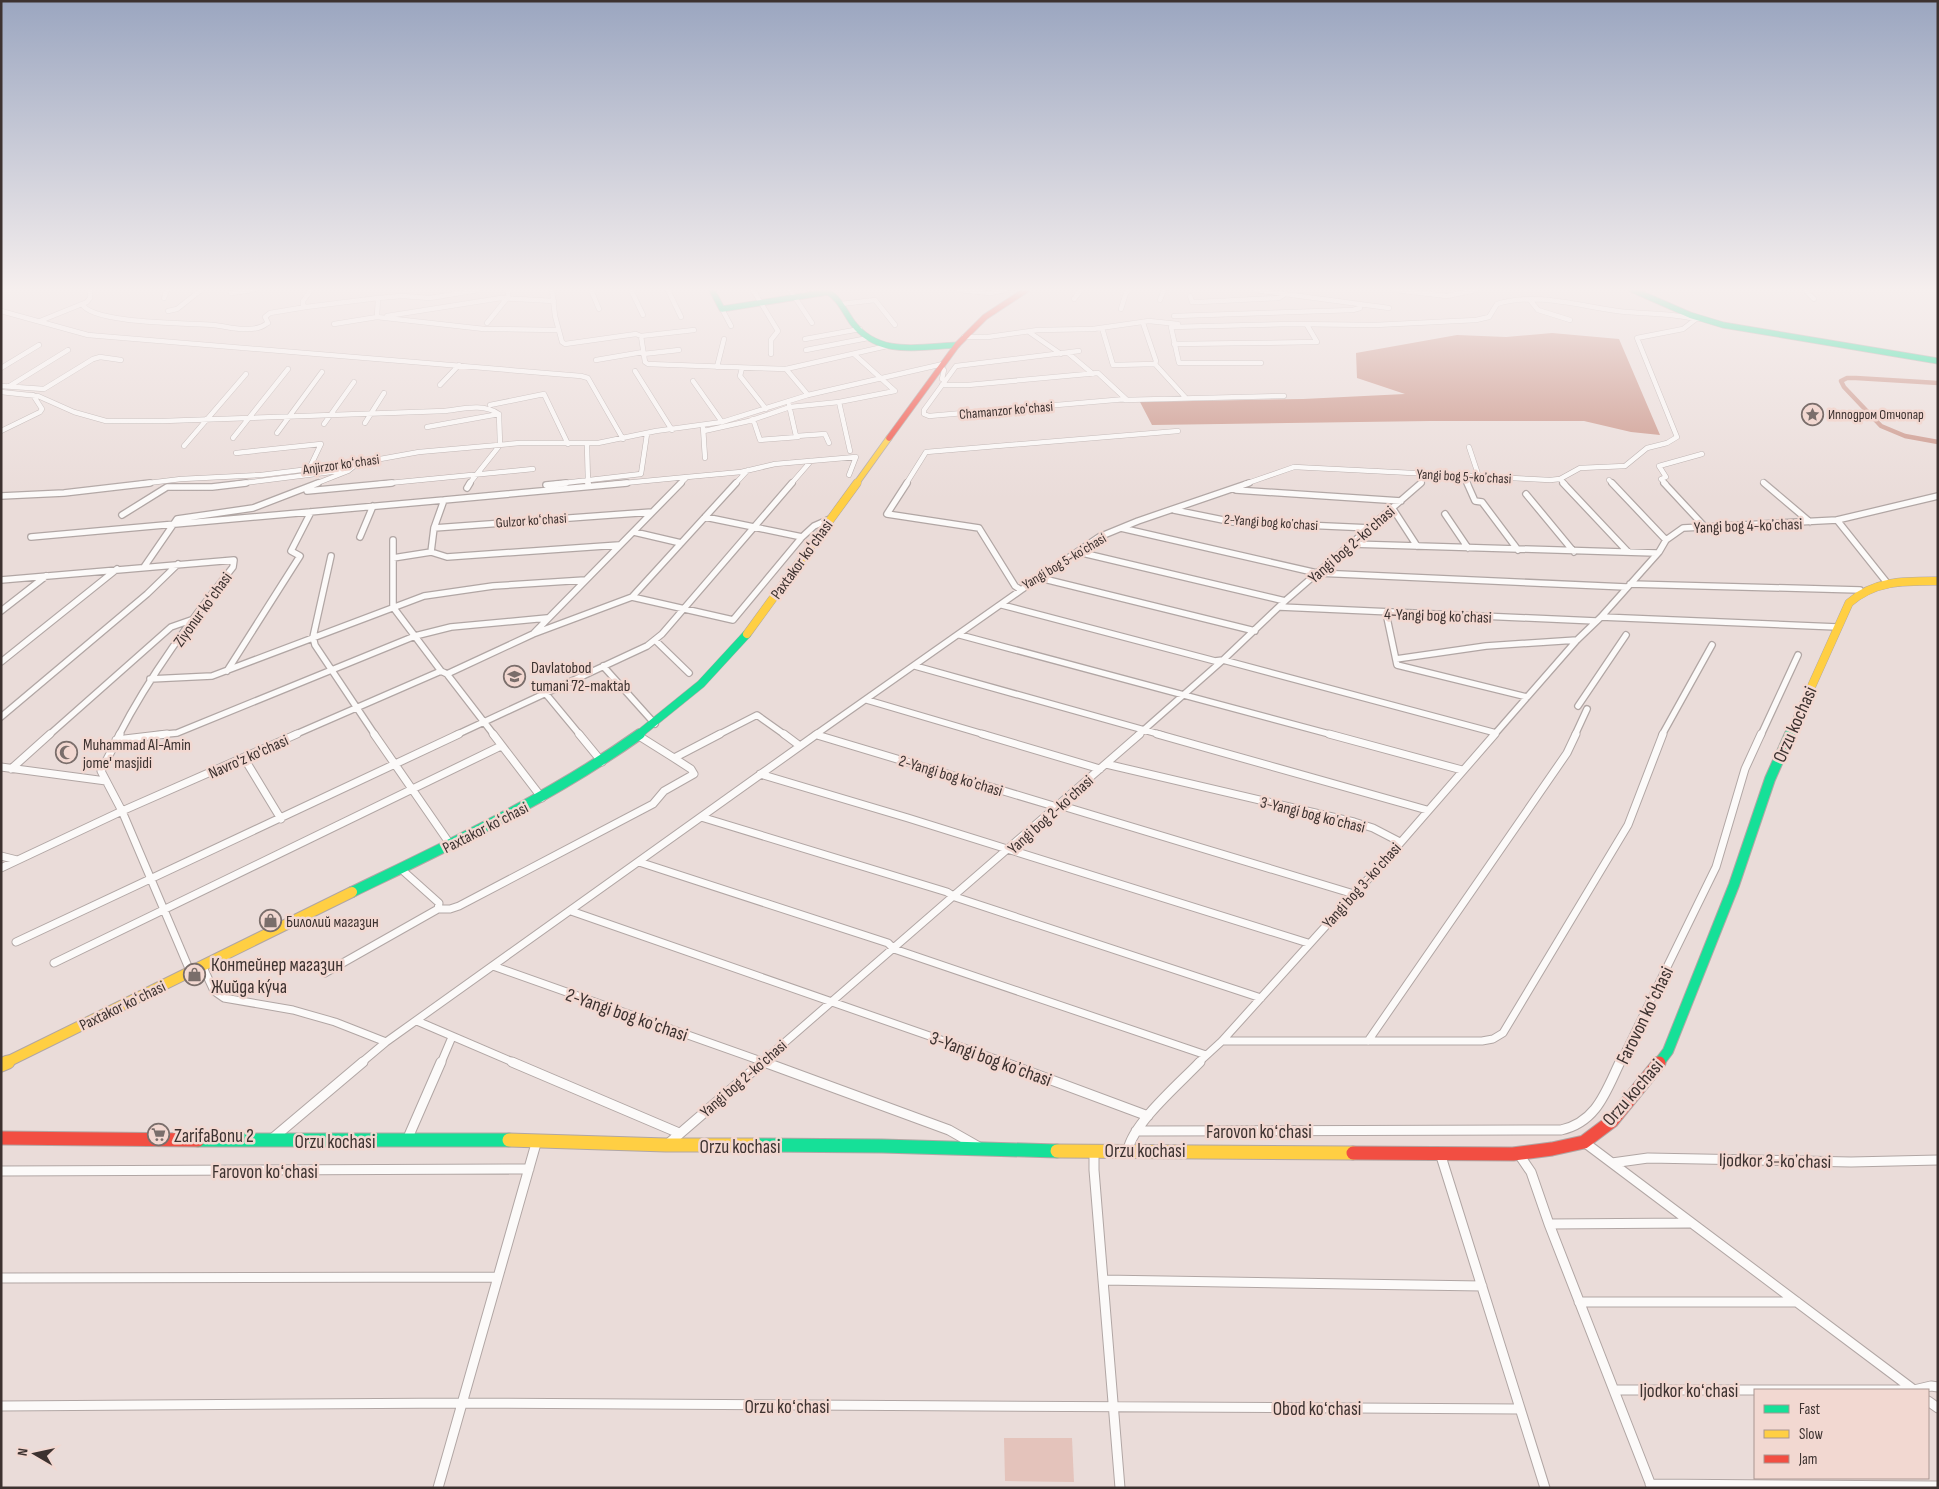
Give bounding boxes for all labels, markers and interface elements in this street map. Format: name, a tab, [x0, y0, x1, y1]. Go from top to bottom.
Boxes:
street label: Chamanzor koʻchasi	[958, 398, 1054, 423]
place icon: Ипподром Отчопар	[1800, 402, 1824, 426]
place label: Ипподром Отчопар	[1828, 406, 1924, 423]
street label: Anjirzor koʻchasi	[301, 451, 380, 478]
street label: Yangi bog 5-koʼchasi	[1416, 466, 1512, 487]
street label: Yangi bog 2-koʼchasi	[1305, 502, 1399, 588]
street label: Gulzor koʻchasi	[495, 510, 567, 531]
street label: 2-Yangi bog koʼchasi	[1223, 511, 1318, 534]
street label: Yangi bog 4-koʼchasi	[1693, 515, 1803, 538]
street label: Paxtakor koʻchasi	[767, 517, 837, 603]
street label: Yangi bog 5-koʼchasi	[1019, 530, 1109, 593]
street label: Ziyonur koʻchasi	[170, 569, 237, 651]
street label: 4-Yangi bog koʼchasi	[1384, 605, 1492, 628]
place label: Davlatobod tumani 72-maktab	[531, 659, 630, 696]
school or university icon: Davlatobod tumani 72-maktab	[503, 664, 527, 688]
street label: Orzu kochasi	[1768, 683, 1822, 766]
street label: Navro'z ko'chasi	[206, 731, 291, 783]
place label: Muhammad Al-Amin jome' masjidi	[82, 736, 191, 773]
mosque icon: Muhammad Al-Amin jome' masjidi	[55, 741, 79, 765]
street label: 2-Yangi bog koʼchasi	[896, 752, 1005, 801]
street label: Yangi bog 2-koʼchasi	[1004, 772, 1098, 858]
street label: 3-Yangi bog koʼchasi	[1258, 793, 1367, 838]
street label: Paxtakor koʻchasi	[440, 799, 532, 858]
street label: Yangi bog 3-koʼchasi	[1319, 839, 1405, 933]
shop icon: Билолий магазин	[258, 909, 282, 933]
place label: Билолий магазин	[286, 913, 379, 932]
place label: Контейнер магазин Жийда ку́ча	[211, 954, 343, 999]
shop icon: Контейнер магазин Жийда ку́ча	[183, 963, 207, 987]
street label: Farovon koʻchasi	[1612, 963, 1679, 1068]
street label: Paxtakor koʻchasi	[77, 977, 169, 1035]
street label: 2-Yangi bog koʼchasi	[562, 984, 691, 1047]
street label: 3-Yangi bog koʼchasi	[927, 1027, 1054, 1092]
street label: Yangi bog 2-koʼchasi	[697, 1036, 791, 1122]
street label: Orzu kochasi	[1598, 1055, 1668, 1131]
street label: Farovon koʻchasi	[1206, 1121, 1312, 1144]
supermarket icon: ZarifaBonu 2	[146, 1123, 170, 1147]
place label: ZarifaBonu 2	[174, 1125, 254, 1148]
street label: Orzu kochasi	[295, 1131, 375, 1154]
street label: Orzu kochasi	[700, 1136, 780, 1159]
street label: Orzu kochasi	[1105, 1140, 1185, 1163]
street label: Ijodkor 3-koʼchasi	[1719, 1149, 1831, 1174]
street label: Farovon koʻchasi	[212, 1161, 318, 1184]
street label: Ijodkor koʻchasi	[1640, 1380, 1738, 1403]
legend	[1754, 1389, 1929, 1479]
street label: Orzu koʻchasi	[744, 1396, 830, 1419]
street label: Obod koʻchasi	[1273, 1398, 1361, 1421]
text: Fast	[1799, 1400, 1821, 1419]
text: Slow	[1799, 1425, 1823, 1444]
north arrow	[10, 1429, 60, 1479]
text: N	[14, 1447, 32, 1457]
text: Jam	[1798, 1450, 1817, 1469]

